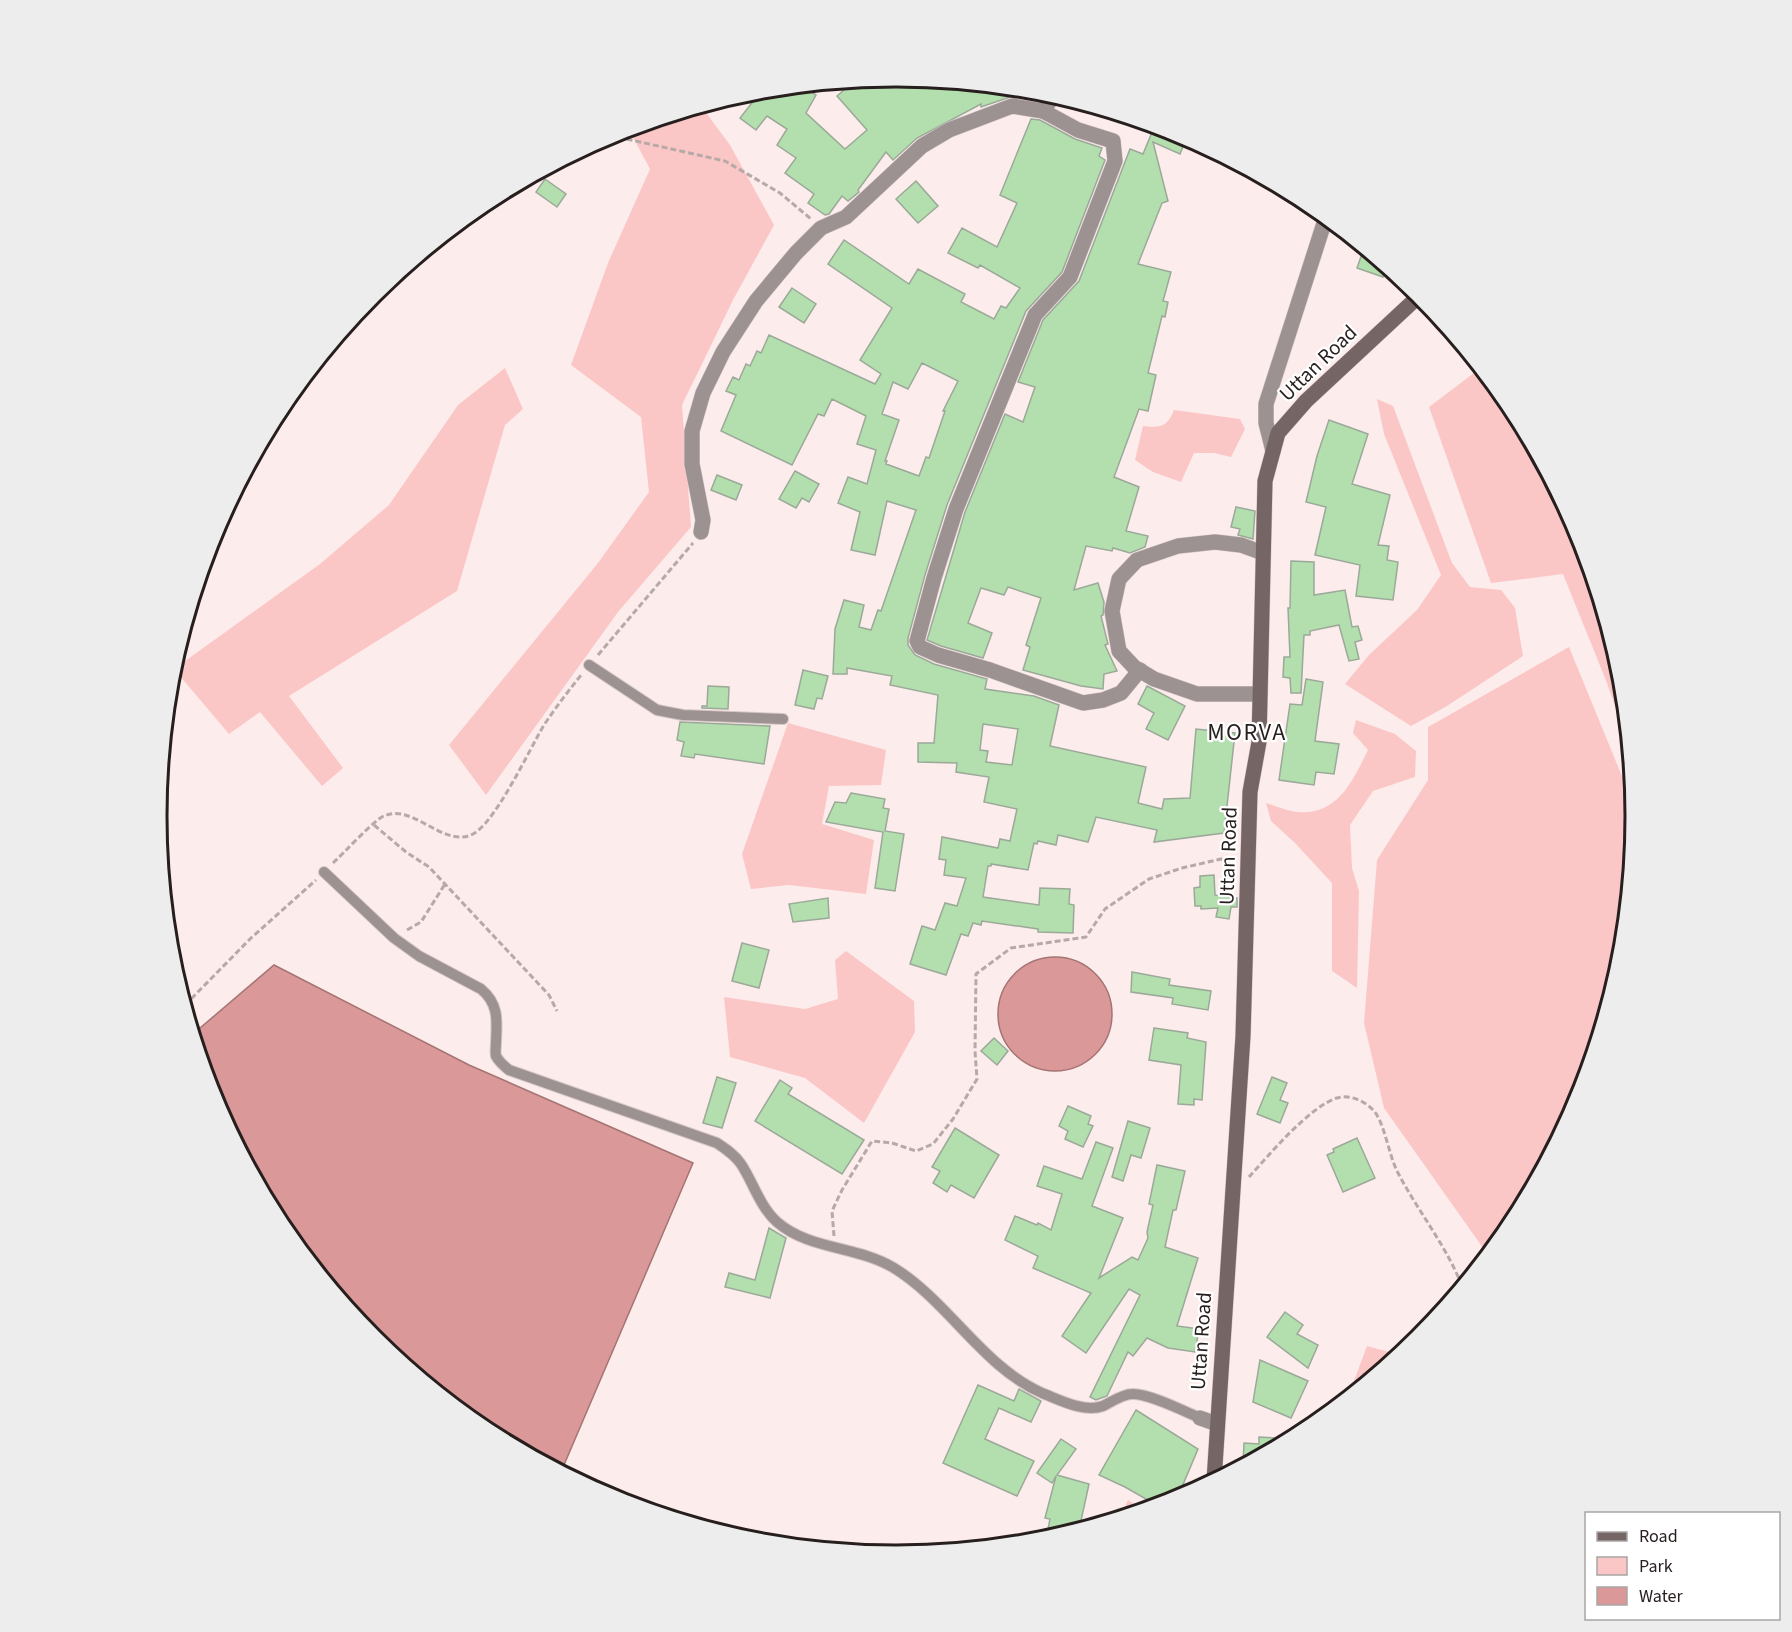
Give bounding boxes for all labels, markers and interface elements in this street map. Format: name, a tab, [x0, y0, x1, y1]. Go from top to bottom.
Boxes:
street label: Uttan Road	[1272, 318, 1364, 408]
district label: MORVA	[1207, 715, 1287, 750]
street label: Uttan Road	[1211, 806, 1245, 906]
street label: Uttan Road	[1183, 1291, 1219, 1391]
legend	[1585, 1512, 1780, 1620]
text: Road	[1639, 1524, 1678, 1549]
text: Park	[1639, 1554, 1673, 1579]
text: Water	[1639, 1584, 1683, 1609]

